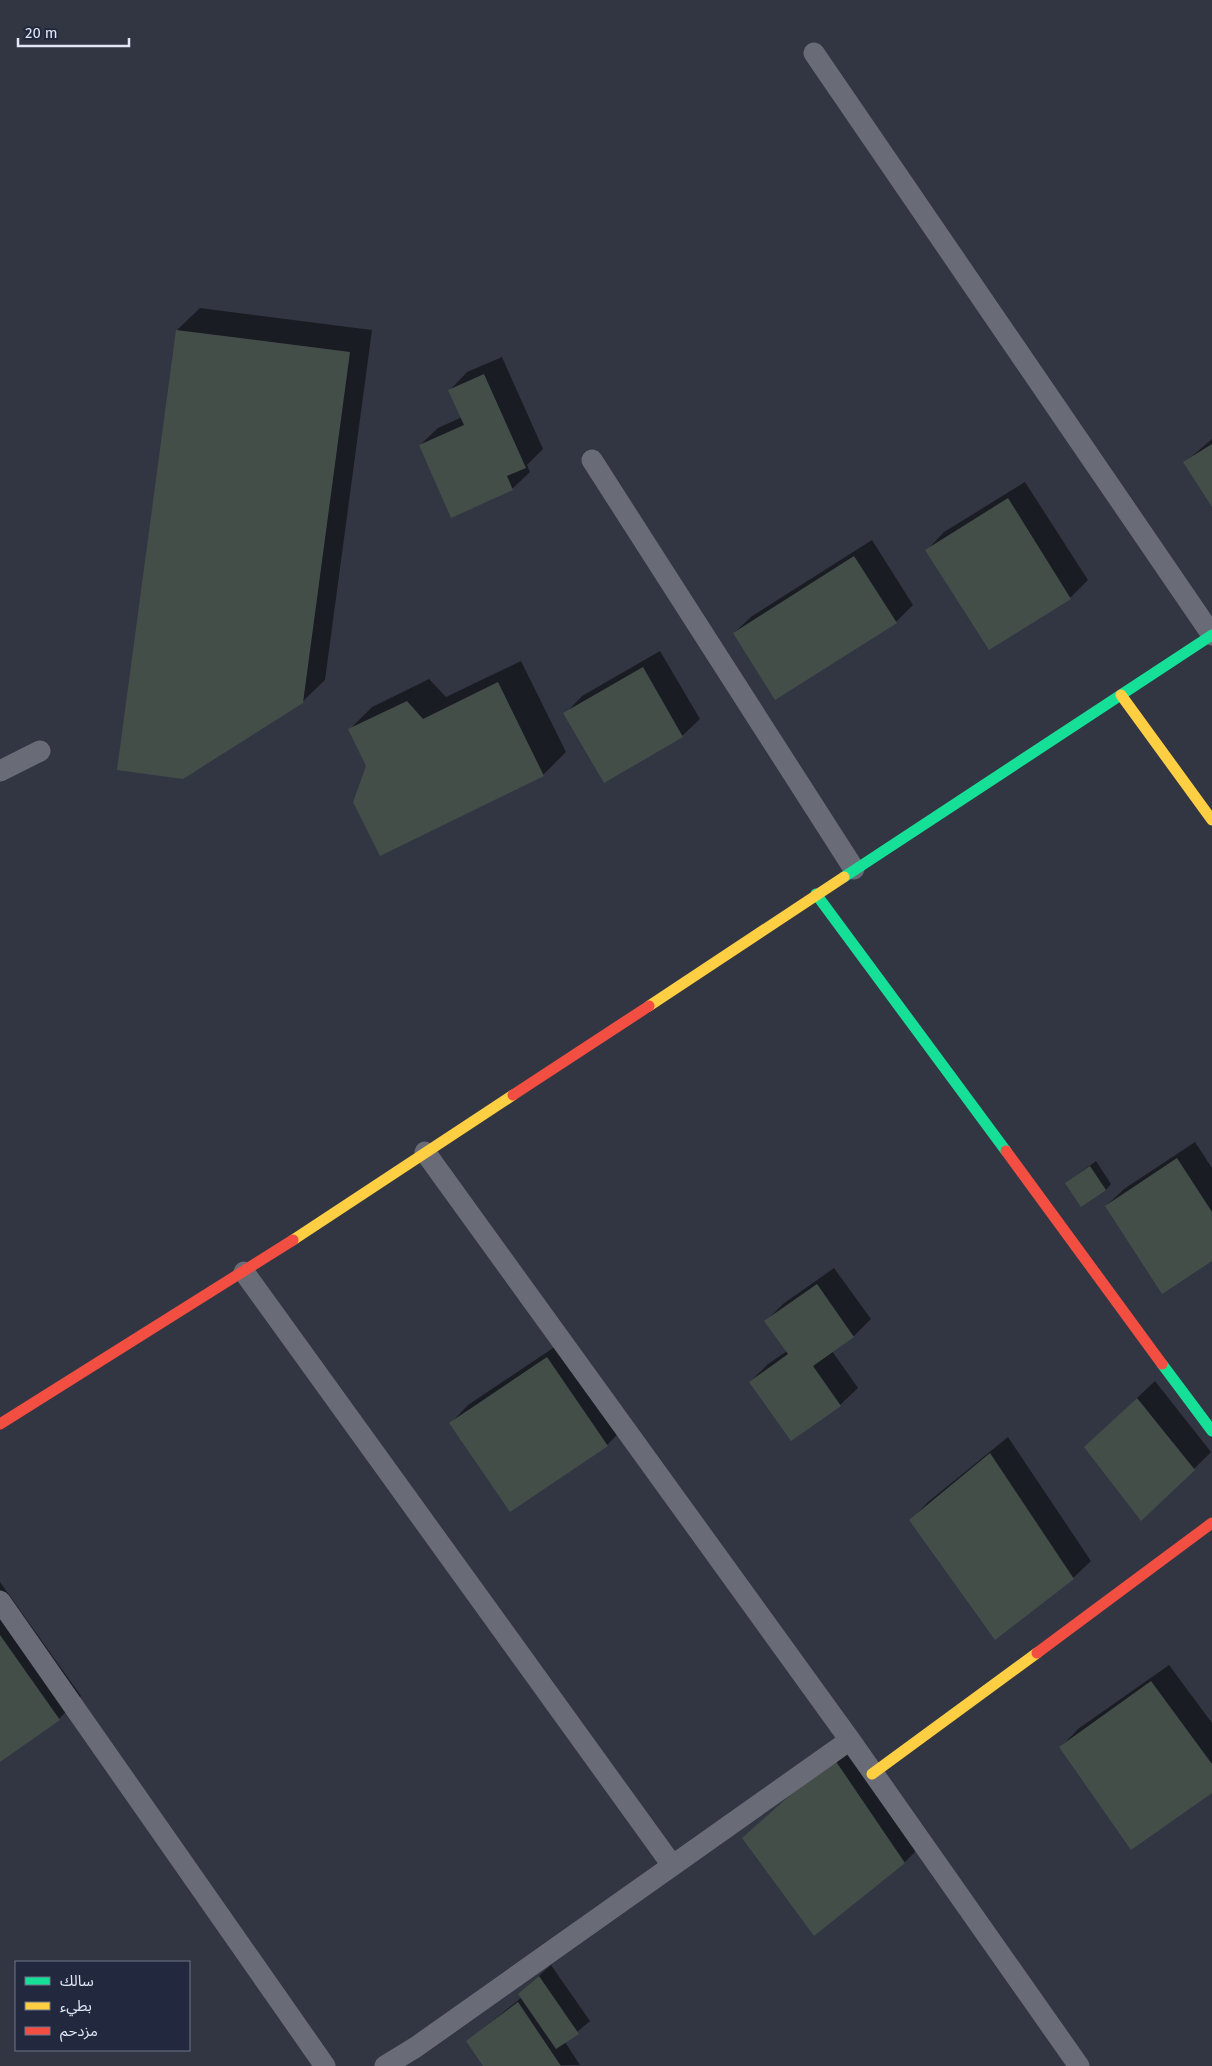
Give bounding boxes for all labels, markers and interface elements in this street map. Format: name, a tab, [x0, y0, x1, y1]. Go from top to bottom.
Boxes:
scale bar	[18, 15, 129, 47]
text: 20 m	[25, 24, 58, 42]
legend	[15, 1961, 190, 2051]
text: سالك	[60, 1972, 94, 1990]
text: بطيء	[60, 1997, 92, 2017]
text: مزدحم	[60, 2022, 98, 2042]

